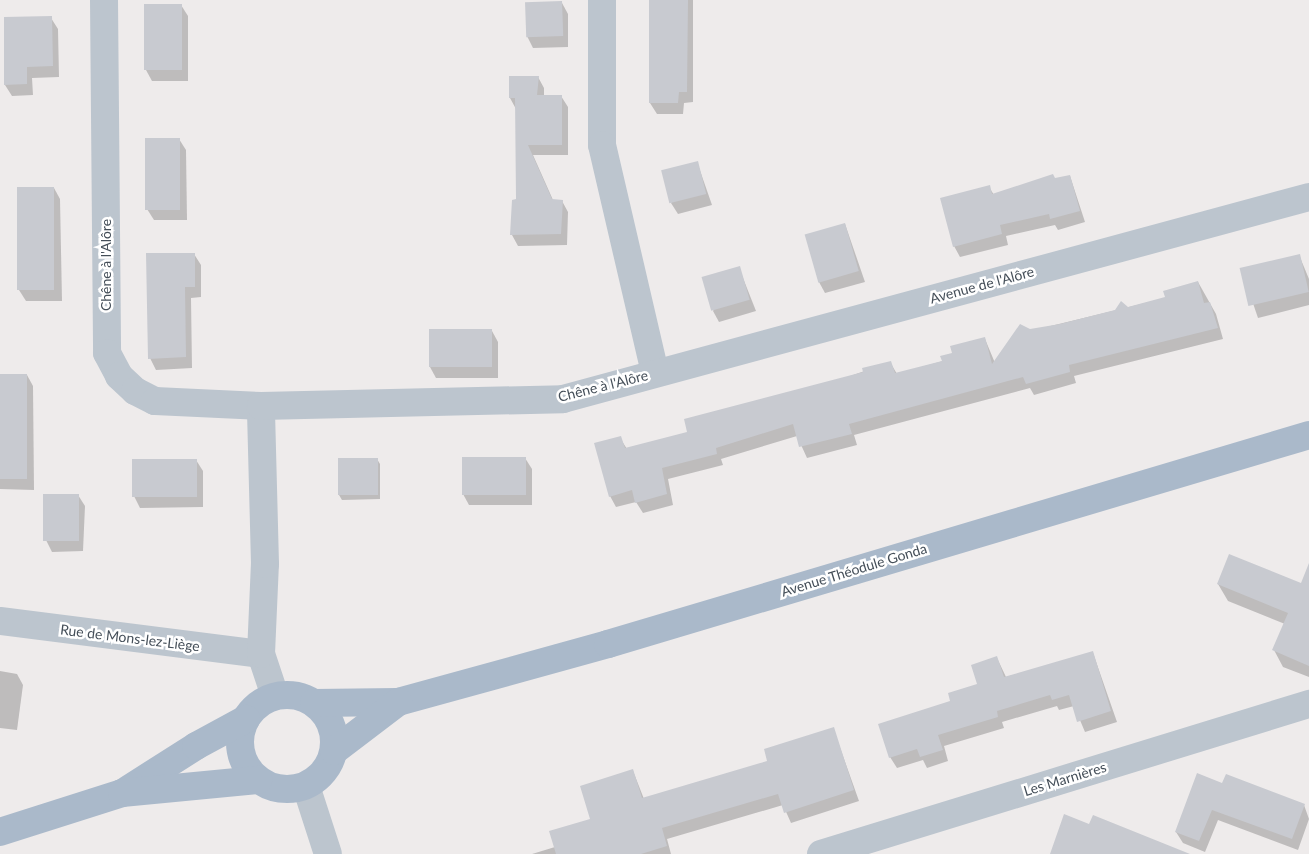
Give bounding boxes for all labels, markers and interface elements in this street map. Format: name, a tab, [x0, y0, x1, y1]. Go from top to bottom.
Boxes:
street label: Chêne à l'Alôre	[98, 219, 114, 311]
street label: Avenue de l'Alôre	[928, 263, 1036, 307]
street label: Chêne à l'Alôre	[556, 367, 650, 405]
street label: Avenue Théodule Gonda	[779, 540, 929, 600]
street label: Rue de Mons-lez-Liège	[59, 621, 201, 655]
street label: Les Marnières	[1022, 758, 1108, 800]

